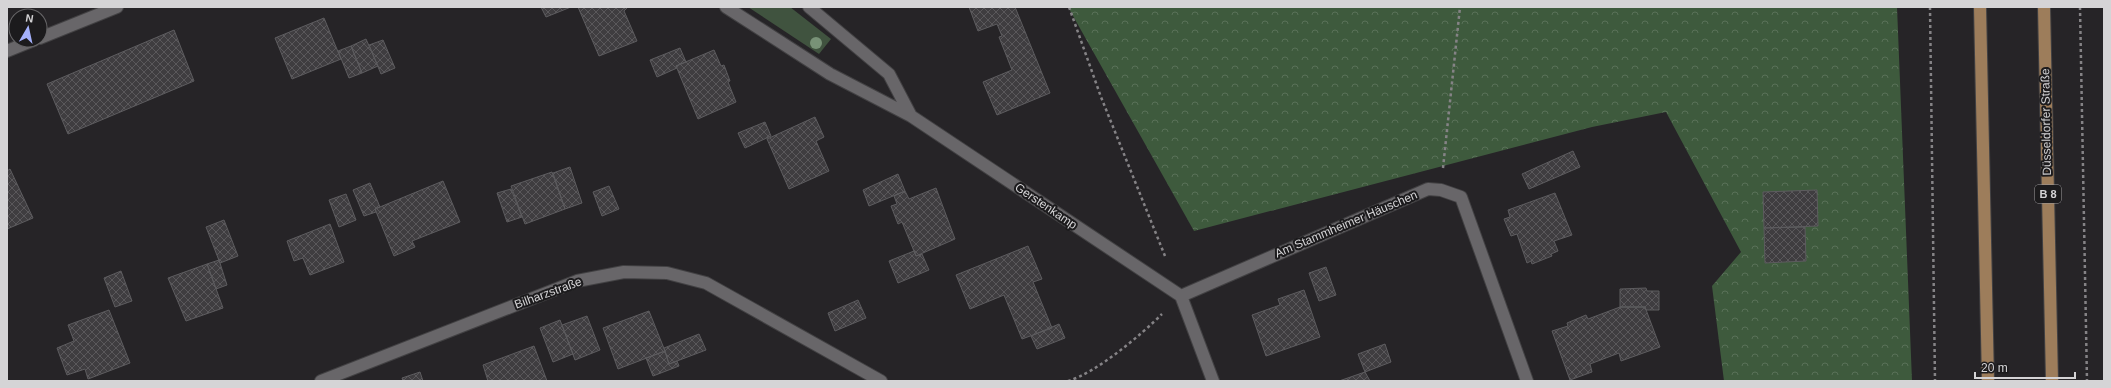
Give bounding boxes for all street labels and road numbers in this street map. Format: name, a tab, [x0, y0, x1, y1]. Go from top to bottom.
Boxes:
street label: Düsseldorfer Straße	[2038, 68, 2054, 176]
street label: Gerstenkamp	[1012, 180, 1080, 232]
road number: B 8	[2035, 185, 2061, 203]
street label: Am Stammheimer Häuschen	[1273, 188, 1419, 260]
street label: Bilharzstraße	[512, 274, 584, 312]

